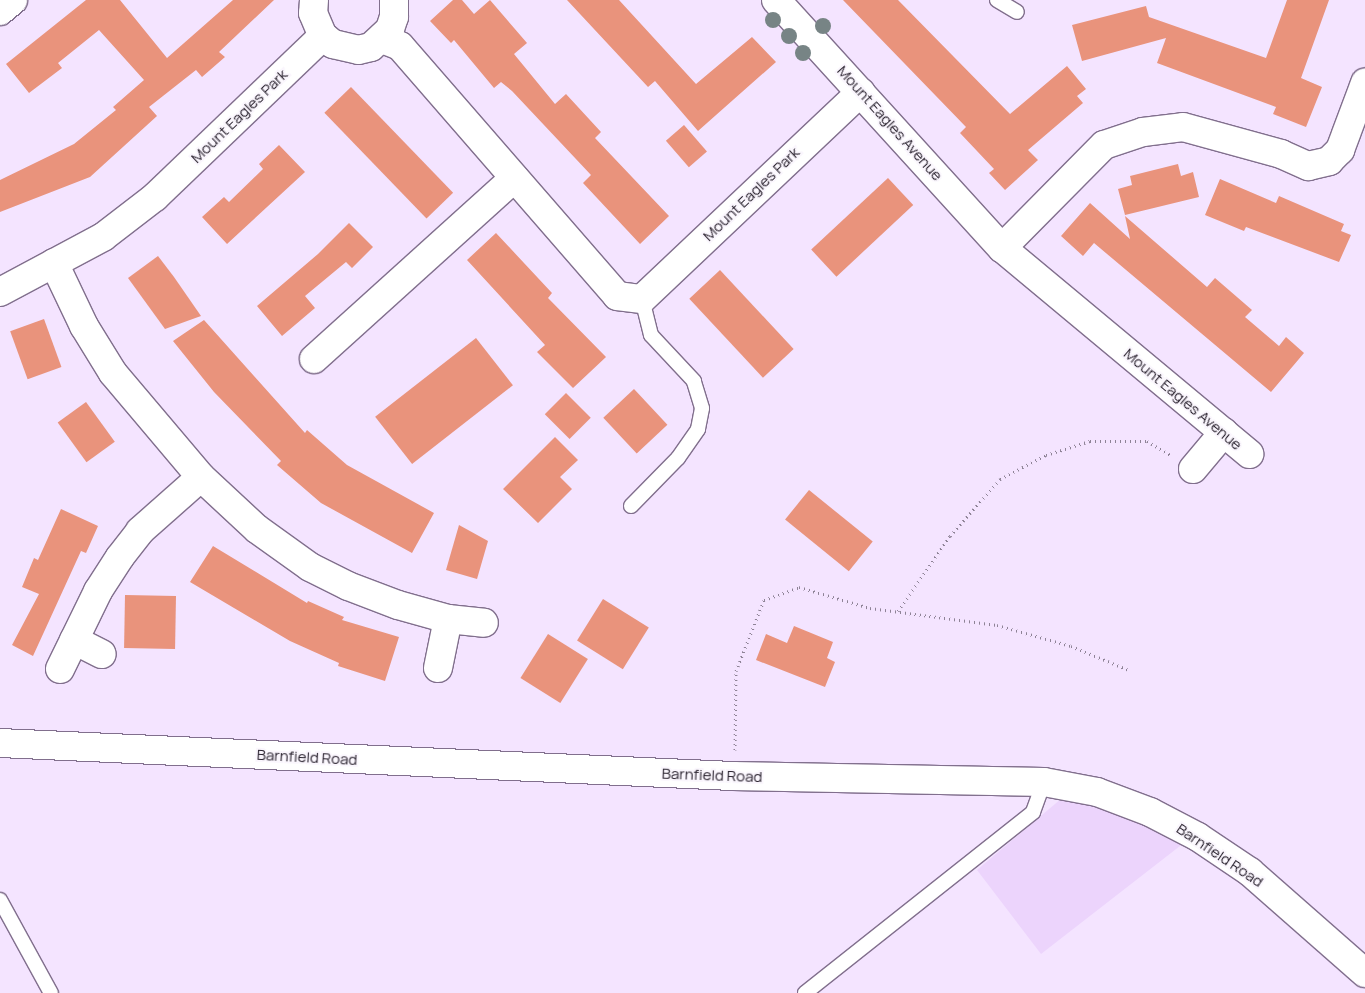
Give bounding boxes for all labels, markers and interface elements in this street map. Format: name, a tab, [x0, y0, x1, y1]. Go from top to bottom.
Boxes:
street label: Mount Eagles Avenue	[834, 62, 946, 184]
street label: Mount Eagles Park	[187, 65, 291, 167]
street label: Mount Eagles Park	[699, 143, 803, 245]
street label: Mount Eagles Avenue	[1120, 344, 1246, 454]
street label: Barnfield Road	[256, 745, 358, 769]
street label: Barnfield Road	[661, 764, 763, 786]
street label: Barnfield Road	[1173, 819, 1267, 891]

